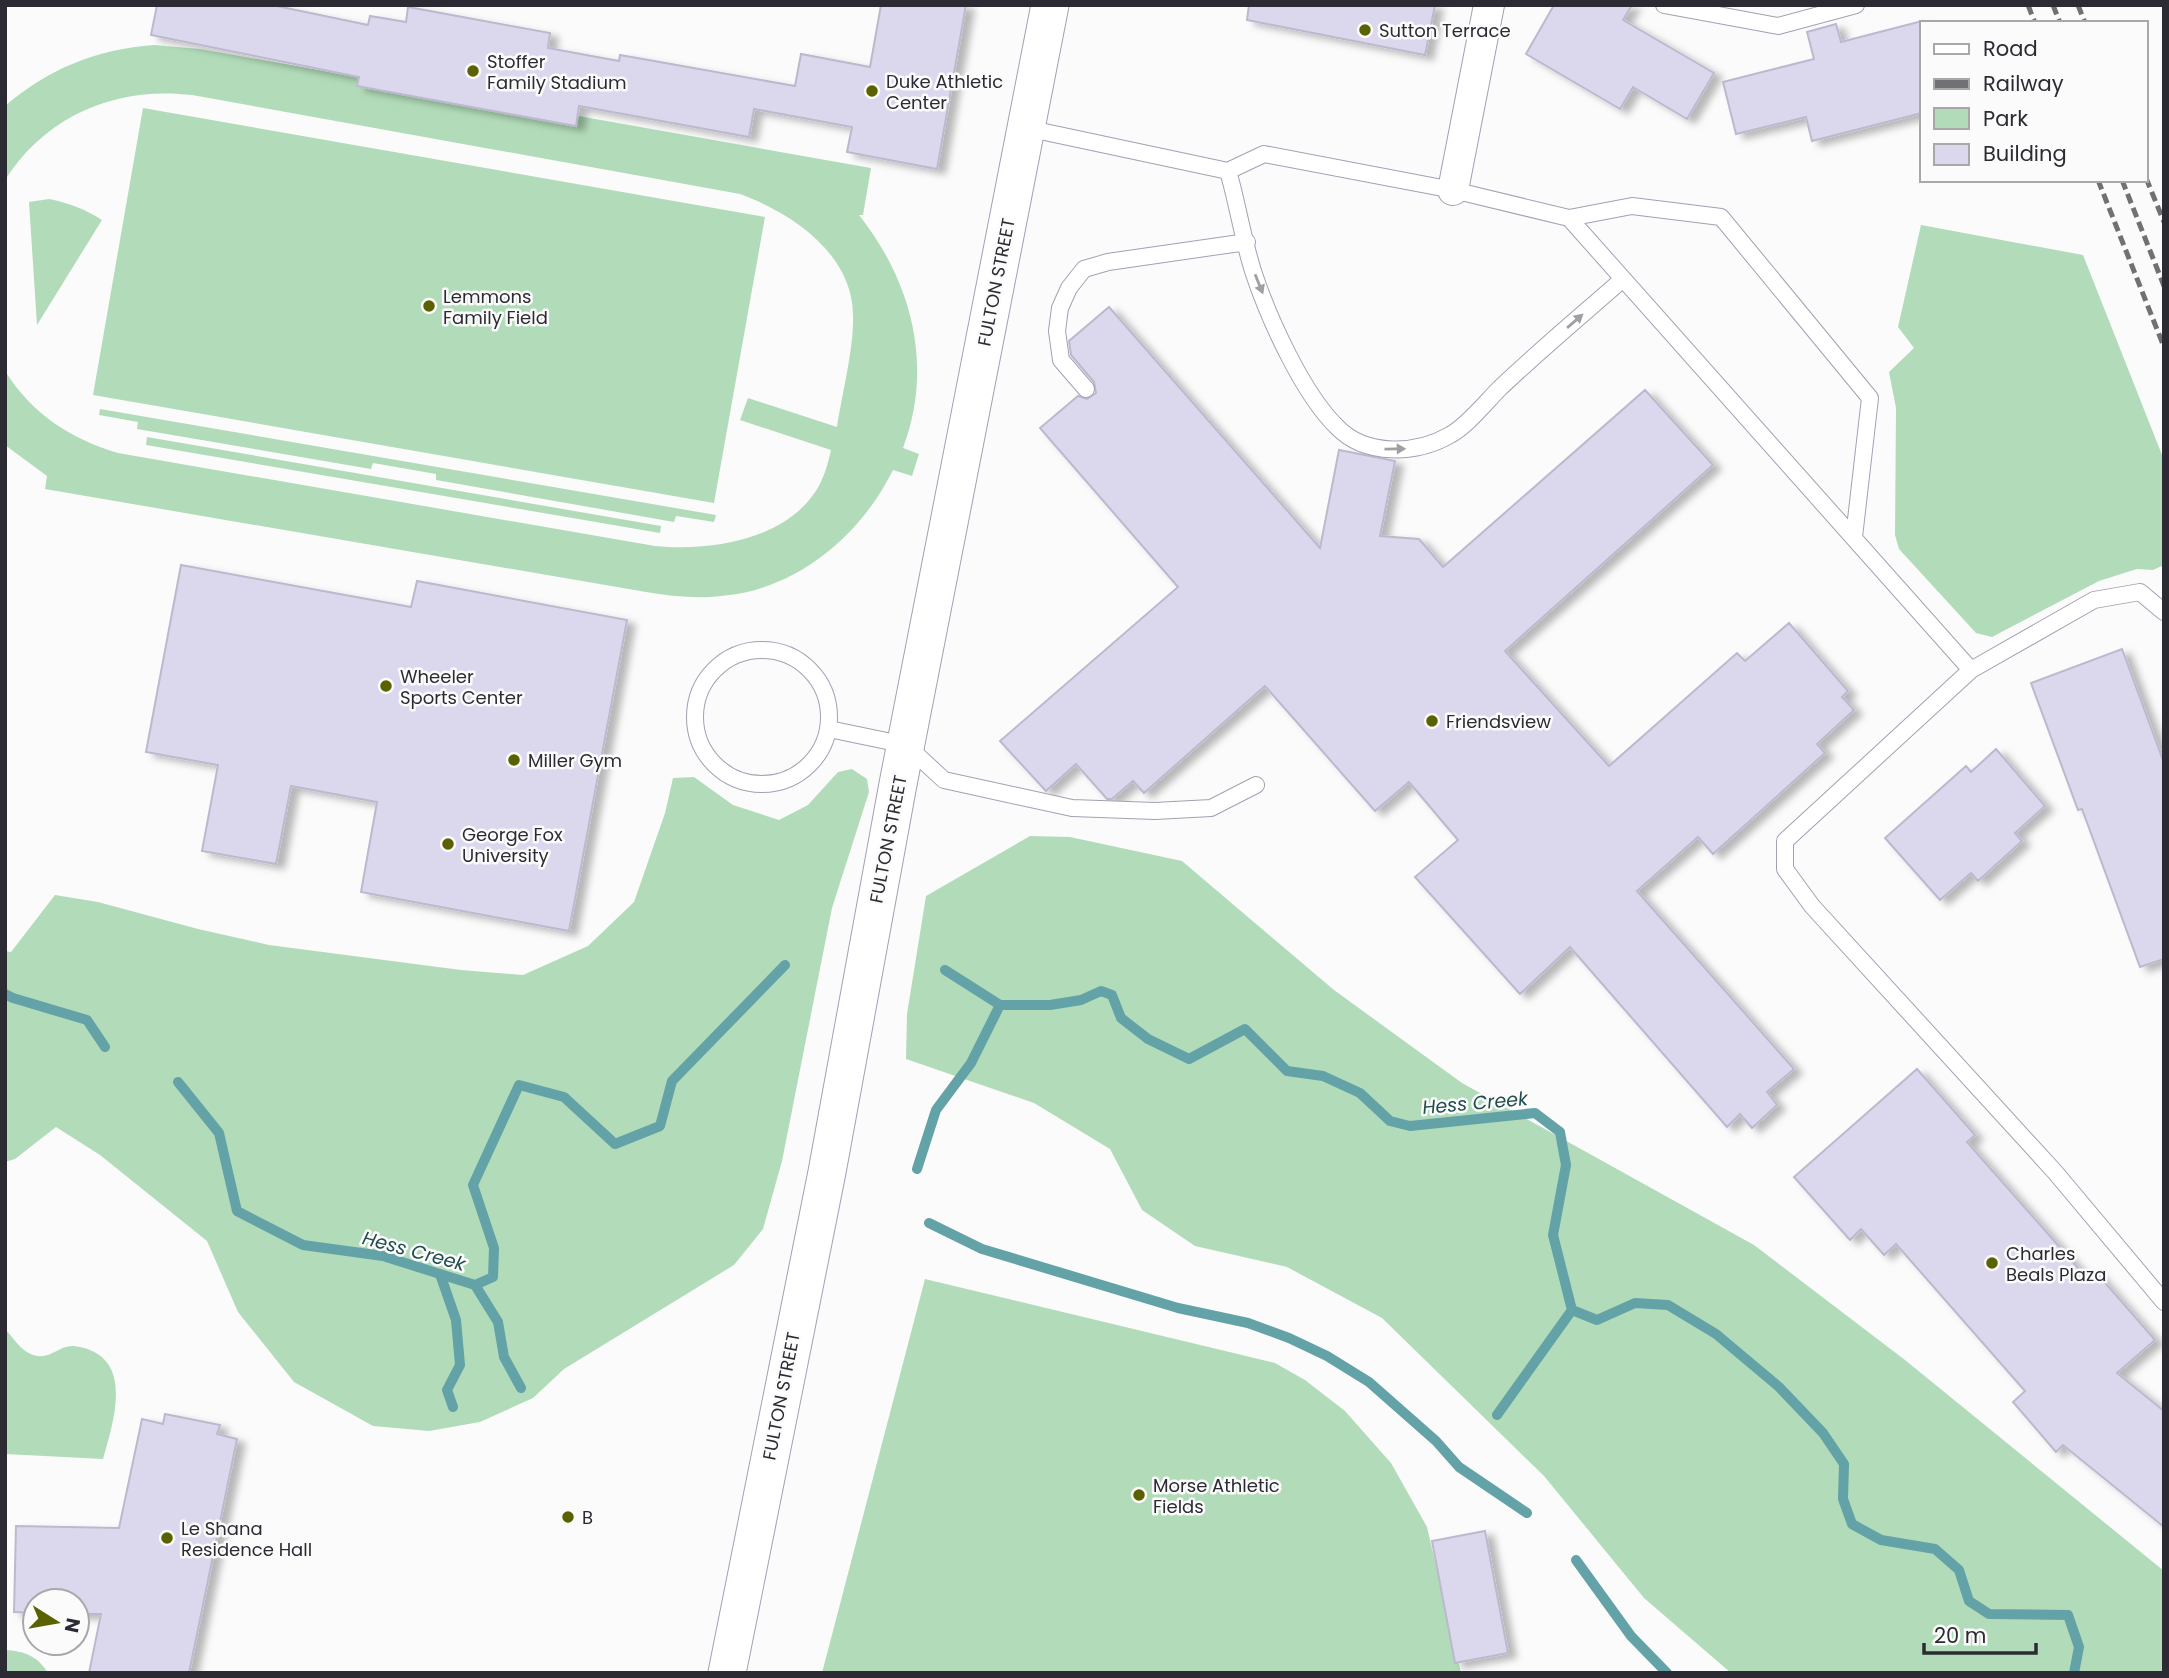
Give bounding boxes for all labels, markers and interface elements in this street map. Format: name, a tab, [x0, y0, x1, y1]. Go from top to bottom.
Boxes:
place label: Sutton Terrace	[1379, 18, 1511, 43]
legend	[1920, 21, 2148, 182]
marker: Sutton Terrace	[1357, 22, 1373, 38]
text: Road	[1983, 34, 2038, 63]
place label: Stoffer Family Stadium	[487, 49, 627, 95]
marker: Stoffer Family Stadium	[465, 63, 481, 79]
place label: Duke Athletic Center	[886, 69, 1003, 115]
text: Railway	[1983, 69, 2064, 98]
marker: Duke Athletic Center	[864, 83, 880, 99]
text: Park	[1983, 104, 2028, 133]
text: Building	[1983, 139, 2067, 168]
street label: FULTON STREET	[971, 216, 1021, 348]
one-way arrow	[1253, 274, 1264, 295]
place label: Lemmons Family Field	[443, 284, 548, 330]
marker: Lemmons Family Field	[421, 298, 437, 314]
one-way arrow	[1566, 313, 1584, 329]
one-way arrow	[1384, 443, 1406, 454]
place label: Wheeler Sports Center	[400, 664, 523, 710]
marker: Wheeler Sports Center	[378, 678, 394, 694]
place label: Friendsview	[1446, 709, 1551, 734]
marker: Friendsview	[1424, 713, 1440, 729]
place label: Miller Gym	[528, 748, 622, 773]
marker: Miller Gym	[506, 752, 522, 768]
street label: FULTON STREET	[863, 773, 913, 905]
place label: George Fox University	[462, 822, 563, 868]
marker: George Fox University	[440, 836, 456, 852]
water label: Hess Creek	[1421, 1085, 1530, 1121]
water label: Hess Creek	[360, 1224, 470, 1278]
place label: Charles Beals Plaza	[2006, 1241, 2106, 1287]
marker: Charles Beals Plaza	[1984, 1255, 2000, 1271]
street label: FULTON STREET	[756, 1330, 806, 1462]
place label: Morse Athletic Fields	[1153, 1473, 1280, 1519]
marker: Morse Athletic Fields	[1131, 1487, 1147, 1503]
place label: B	[582, 1505, 593, 1530]
marker: B	[560, 1509, 576, 1525]
place label: Le Shana Residence Hall	[181, 1516, 312, 1562]
marker: Le Shana Residence Hall	[159, 1530, 175, 1546]
north arrow	[21, 1587, 91, 1657]
scale bar	[1924, 1612, 2036, 1656]
text: N	[58, 1616, 87, 1635]
text: 20 m	[1934, 1621, 1987, 1650]

